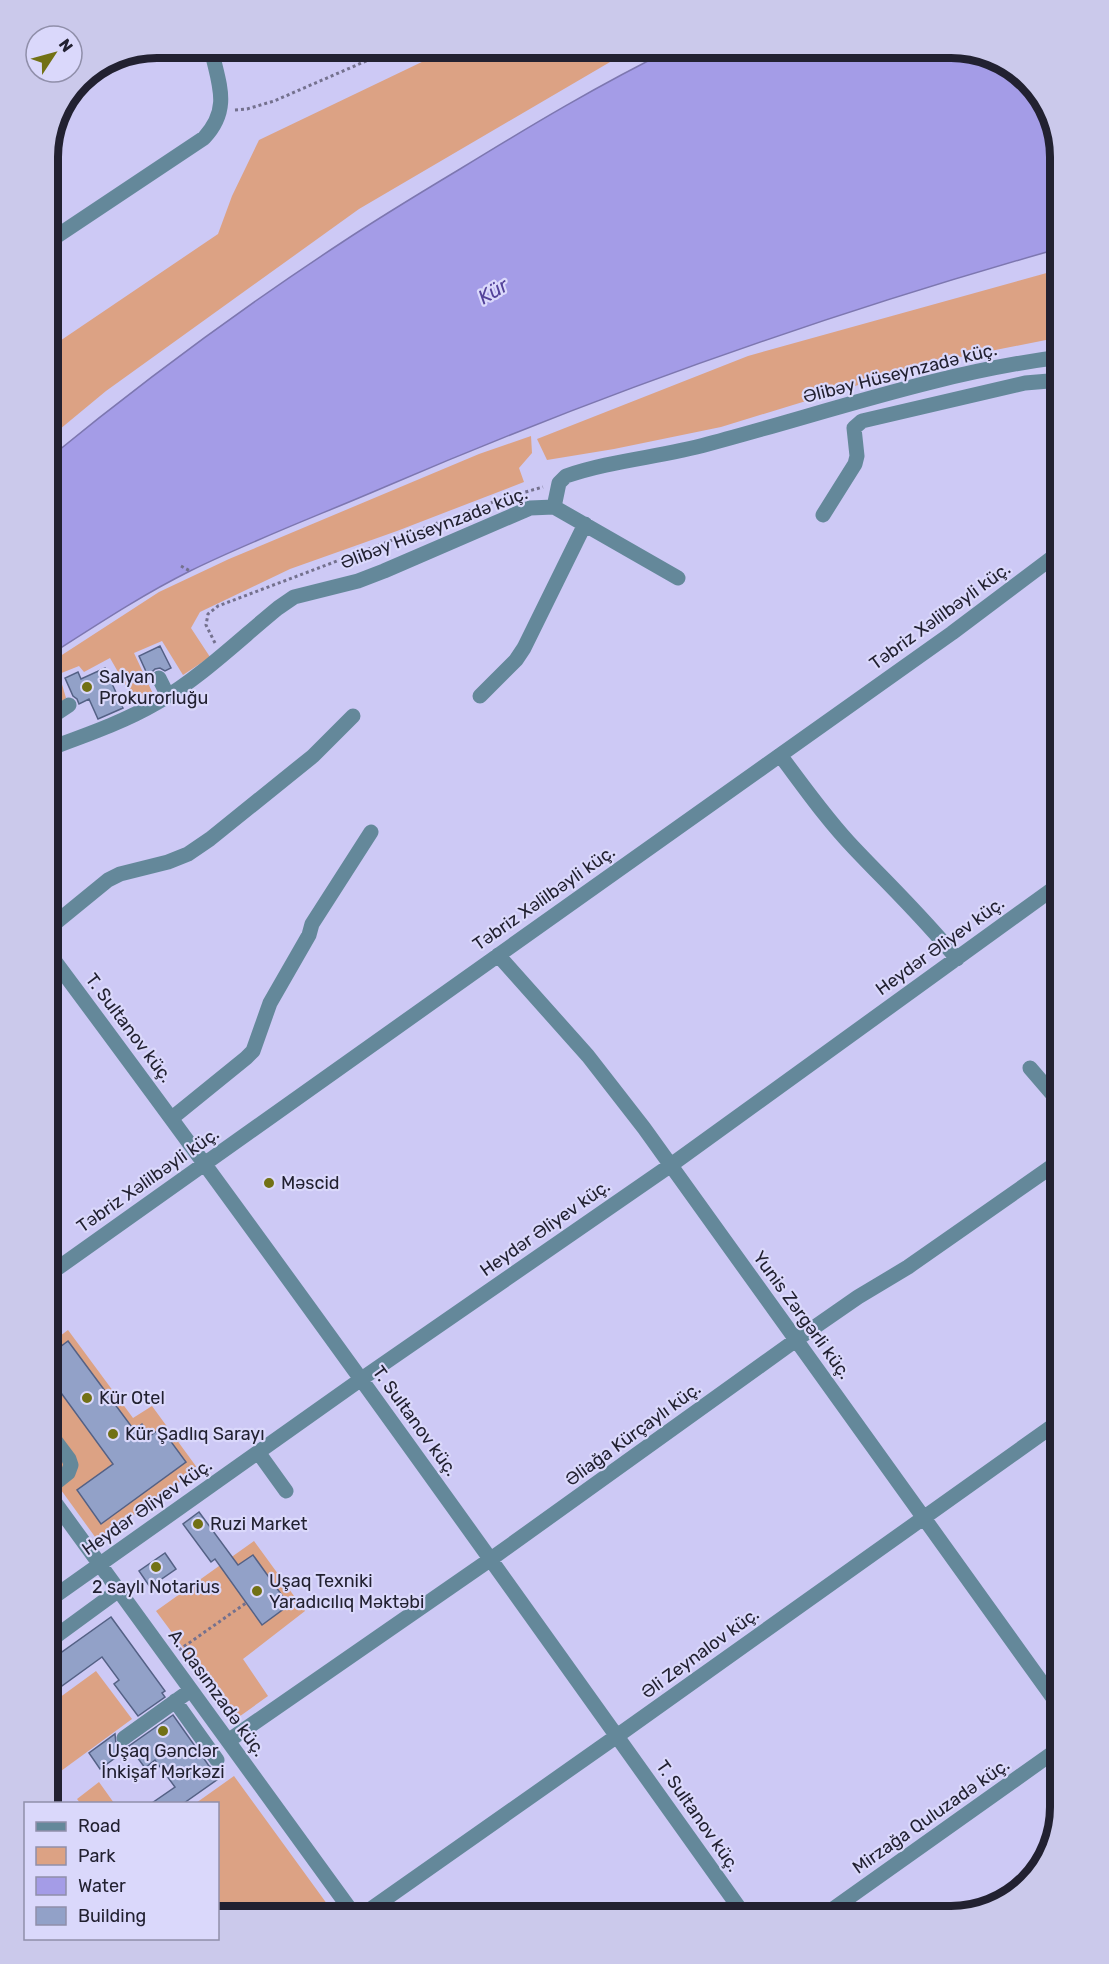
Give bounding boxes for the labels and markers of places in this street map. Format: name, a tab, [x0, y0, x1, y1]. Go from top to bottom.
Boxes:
place label: Salyan Prokurorluğu	[99, 666, 208, 709]
marker: Salyan Prokurorluğu	[80, 680, 94, 694]
place label: Məscid	[281, 1172, 340, 1194]
marker: Məscid	[262, 1176, 276, 1190]
place label: Kür Otel	[99, 1387, 165, 1409]
marker: Kür Otel	[80, 1391, 94, 1405]
place label: Kür Şadlıq Sarayı	[125, 1423, 265, 1445]
marker: Kür Şadlıq Sarayı	[106, 1427, 120, 1441]
place label: Ruzi Market	[210, 1513, 308, 1535]
marker: Ruzi Market	[191, 1517, 205, 1531]
marker: 2 saylı Notarius	[149, 1560, 163, 1574]
place label: Uşaq Texniki Yaradıcılıq Məktəbi	[269, 1570, 424, 1613]
place label: 2 saylı Notarius	[92, 1576, 220, 1598]
marker: Uşaq Texniki Yaradıcılıq Məktəbi	[250, 1584, 264, 1598]
marker: Uşaq Gənclər İnkişaf Mərkəzi	[156, 1724, 170, 1738]
place label: Uşaq Gənclər İnkişaf Mərkəzi	[101, 1740, 225, 1783]

